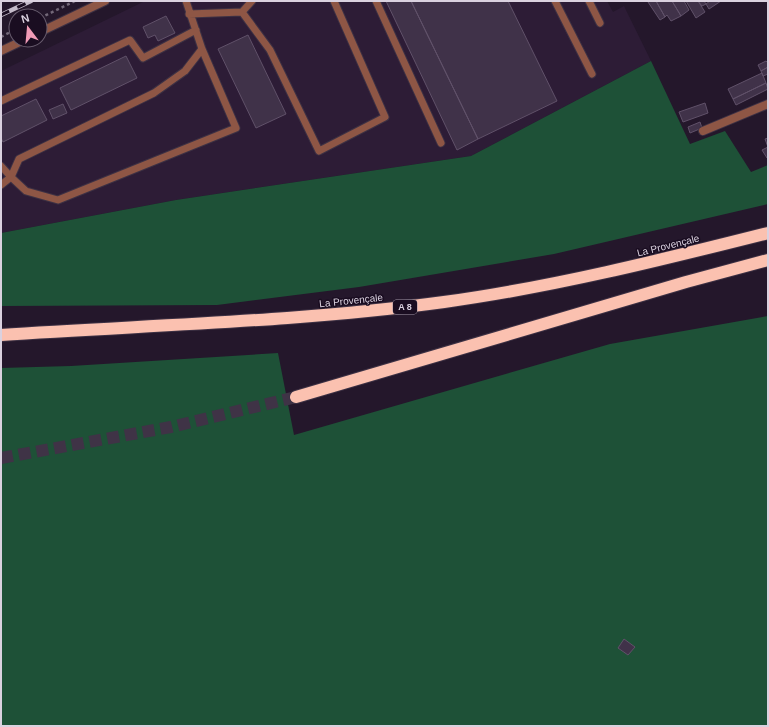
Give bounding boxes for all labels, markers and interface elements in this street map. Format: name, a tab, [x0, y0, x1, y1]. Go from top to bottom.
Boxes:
north arrow	[8, 8, 48, 48]
text: N	[20, 12, 31, 25]
street label: La Provençale	[636, 232, 701, 259]
street label: La Provençale	[319, 292, 384, 309]
road number: A 8	[393, 300, 417, 314]

